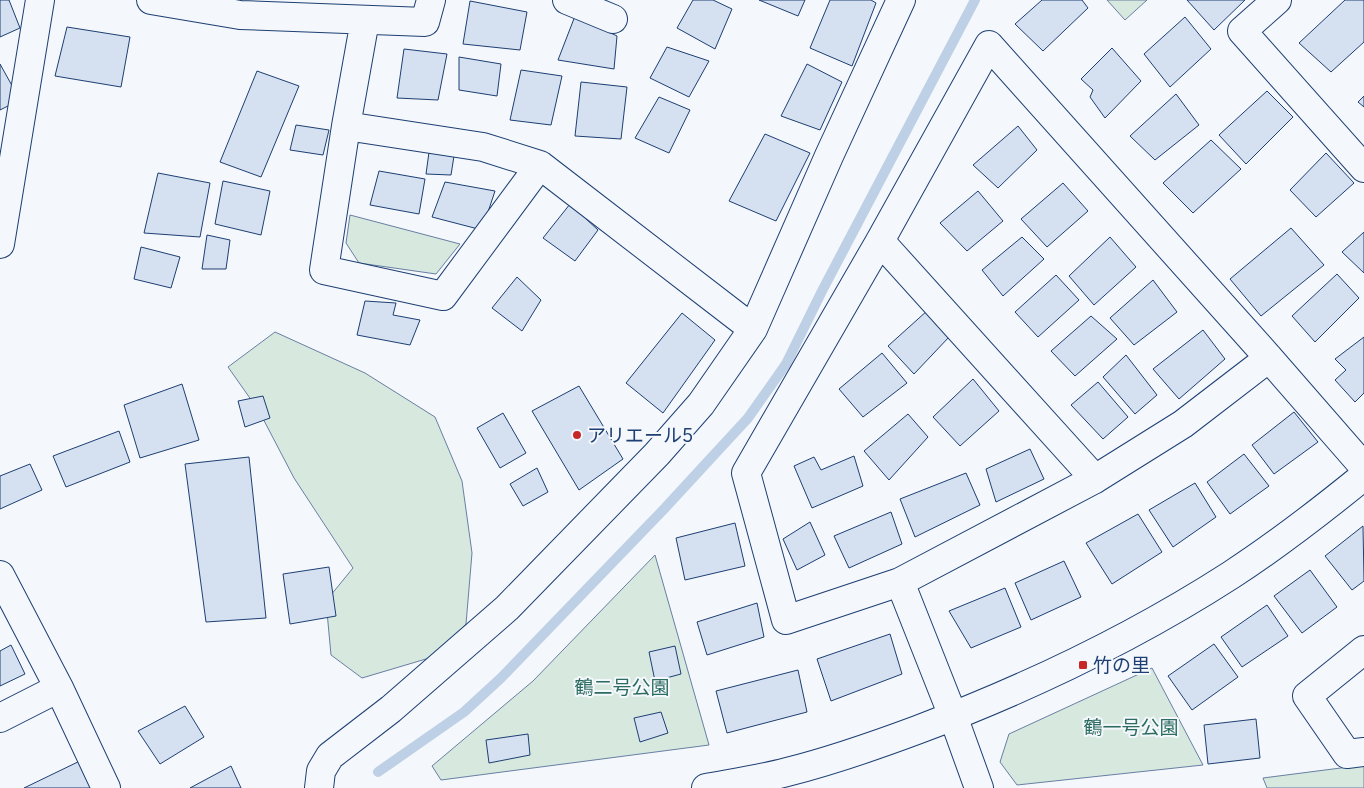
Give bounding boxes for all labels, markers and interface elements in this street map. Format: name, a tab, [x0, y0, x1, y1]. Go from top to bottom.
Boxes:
place label: アリエール5	[587, 424, 693, 447]
marker: アリエール5	[571, 429, 583, 441]
place label: 竹の里	[1093, 654, 1150, 677]
marker: 竹の里	[1077, 659, 1089, 671]
park label: 鶴二号公園	[574, 676, 670, 699]
park label: 鶴一号公園	[1083, 716, 1179, 739]

